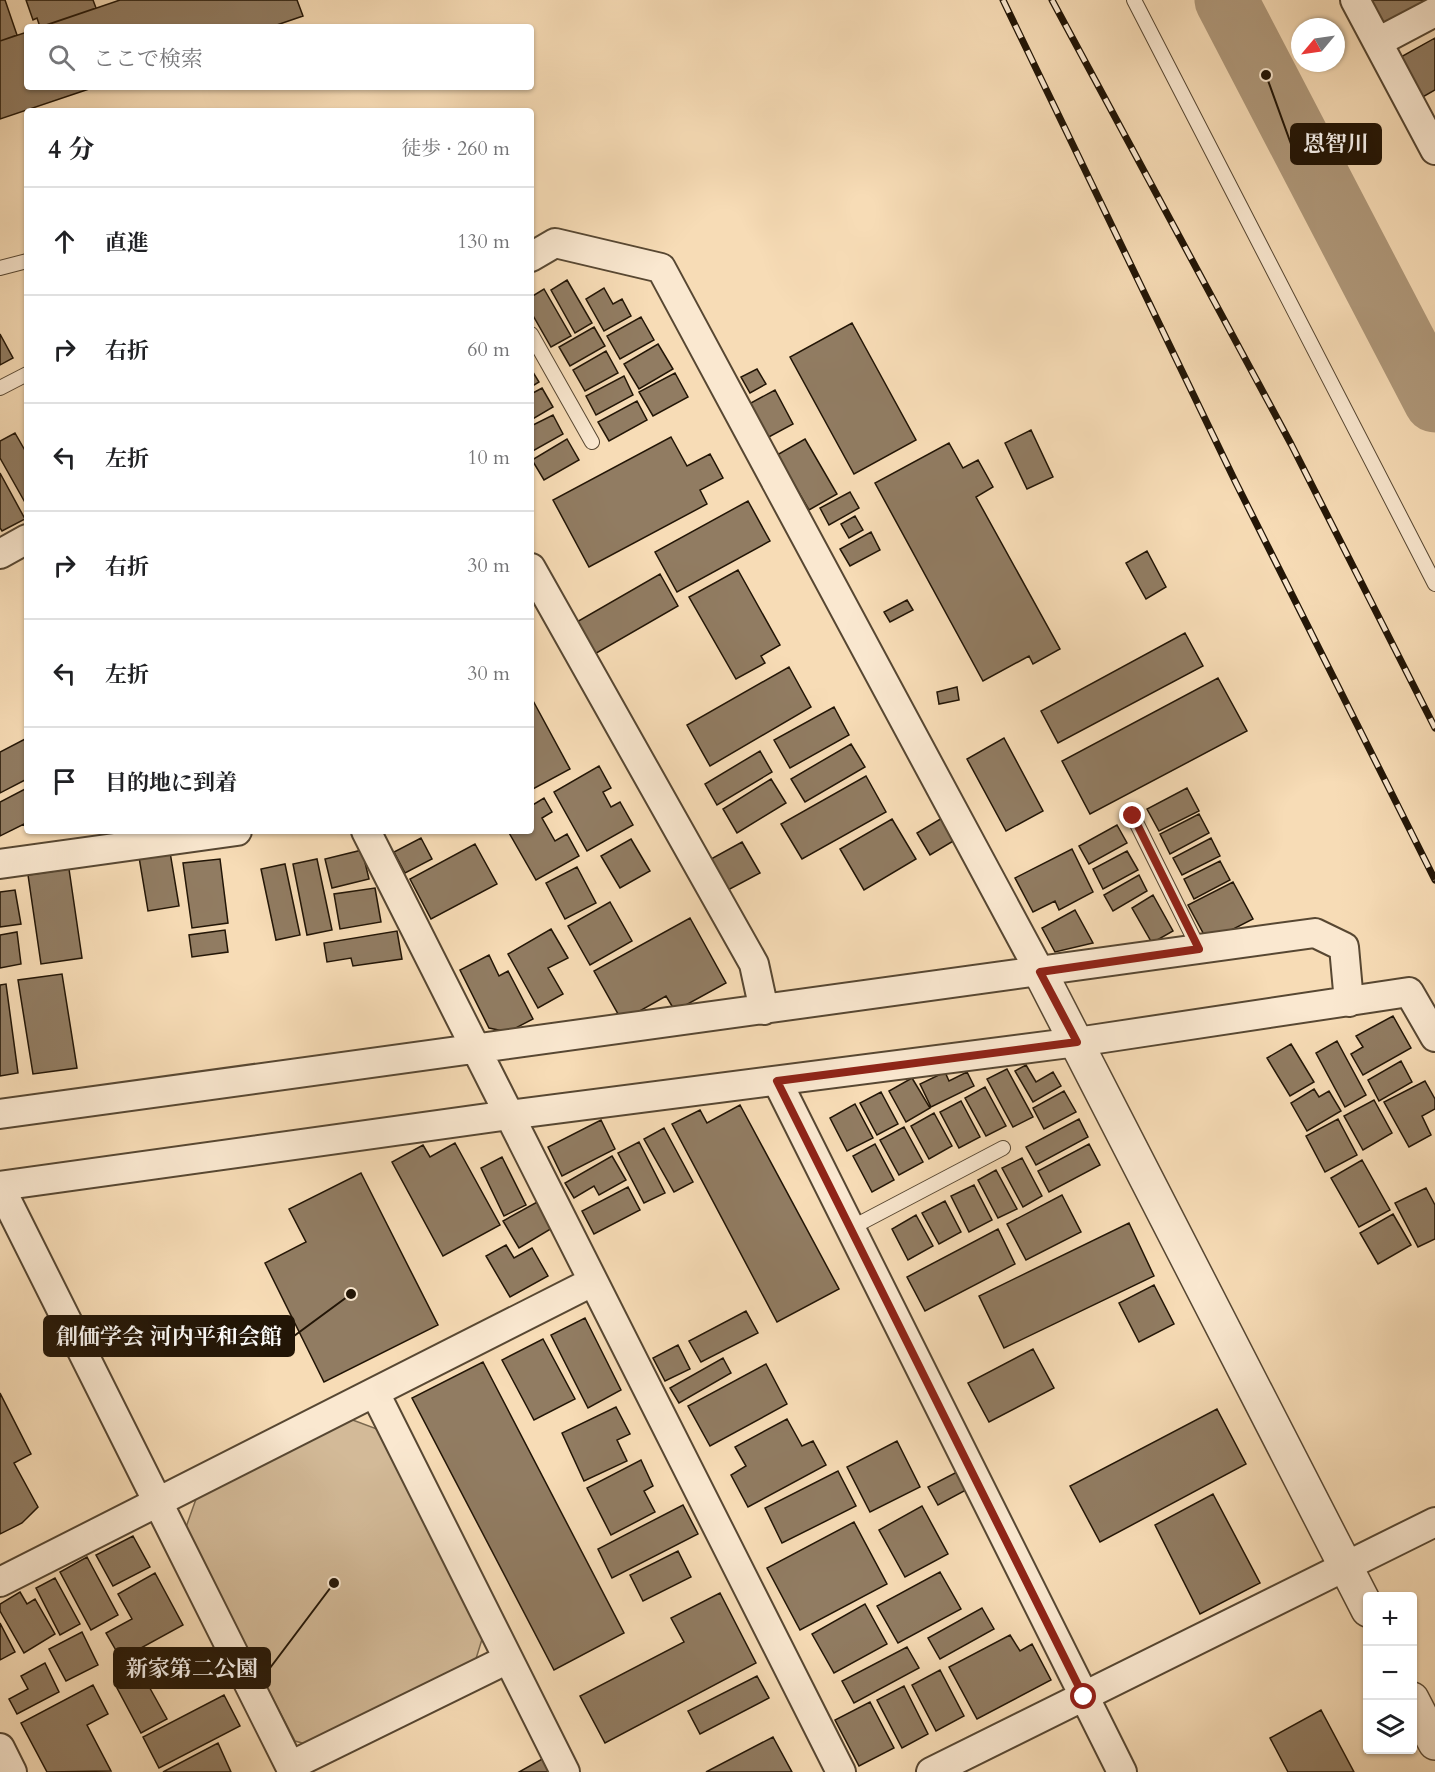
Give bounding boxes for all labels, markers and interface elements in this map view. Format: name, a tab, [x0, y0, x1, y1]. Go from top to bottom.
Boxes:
north arrow	[1291, 18, 1345, 72]
search box	[24, 24, 534, 90]
icon: search	[45, 41, 78, 74]
text: ここで検索	[93, 44, 203, 74]
callout: 恩智川	[1291, 124, 1381, 164]
text: 恩智川	[1303, 129, 1369, 159]
text: 4 分	[48, 132, 94, 167]
text: 徒歩 · 260 m	[401, 135, 510, 162]
icon: ahead	[48, 225, 81, 258]
text: 直進	[105, 228, 149, 258]
text: 130 m	[457, 228, 510, 255]
icon: right	[48, 333, 81, 366]
text: 右折	[105, 336, 149, 366]
text: 60 m	[467, 336, 510, 363]
icon: left	[48, 441, 81, 474]
text: 左折	[105, 444, 149, 474]
text: 10 m	[467, 444, 510, 471]
icon: right	[48, 549, 81, 582]
text: 右折	[105, 552, 149, 582]
text: 30 m	[467, 552, 510, 579]
icon: left	[48, 657, 81, 690]
text: 左折	[105, 660, 149, 690]
text: 30 m	[467, 660, 510, 687]
icon: arrive	[48, 765, 81, 798]
text: 目的地に到着	[105, 768, 237, 798]
route end	[1119, 802, 1145, 828]
callout: 創価学会 河内平和会館	[44, 1316, 294, 1356]
text: 創価学会 河内平和会館	[56, 1322, 282, 1352]
map controls	[1363, 1592, 1417, 1754]
button: +	[1363, 1592, 1417, 1646]
button: −	[1363, 1646, 1417, 1700]
callout: 新家第二公園	[114, 1648, 270, 1688]
text: 新家第二公園	[126, 1654, 258, 1684]
route start	[1070, 1683, 1096, 1709]
button: layers	[1363, 1700, 1417, 1754]

